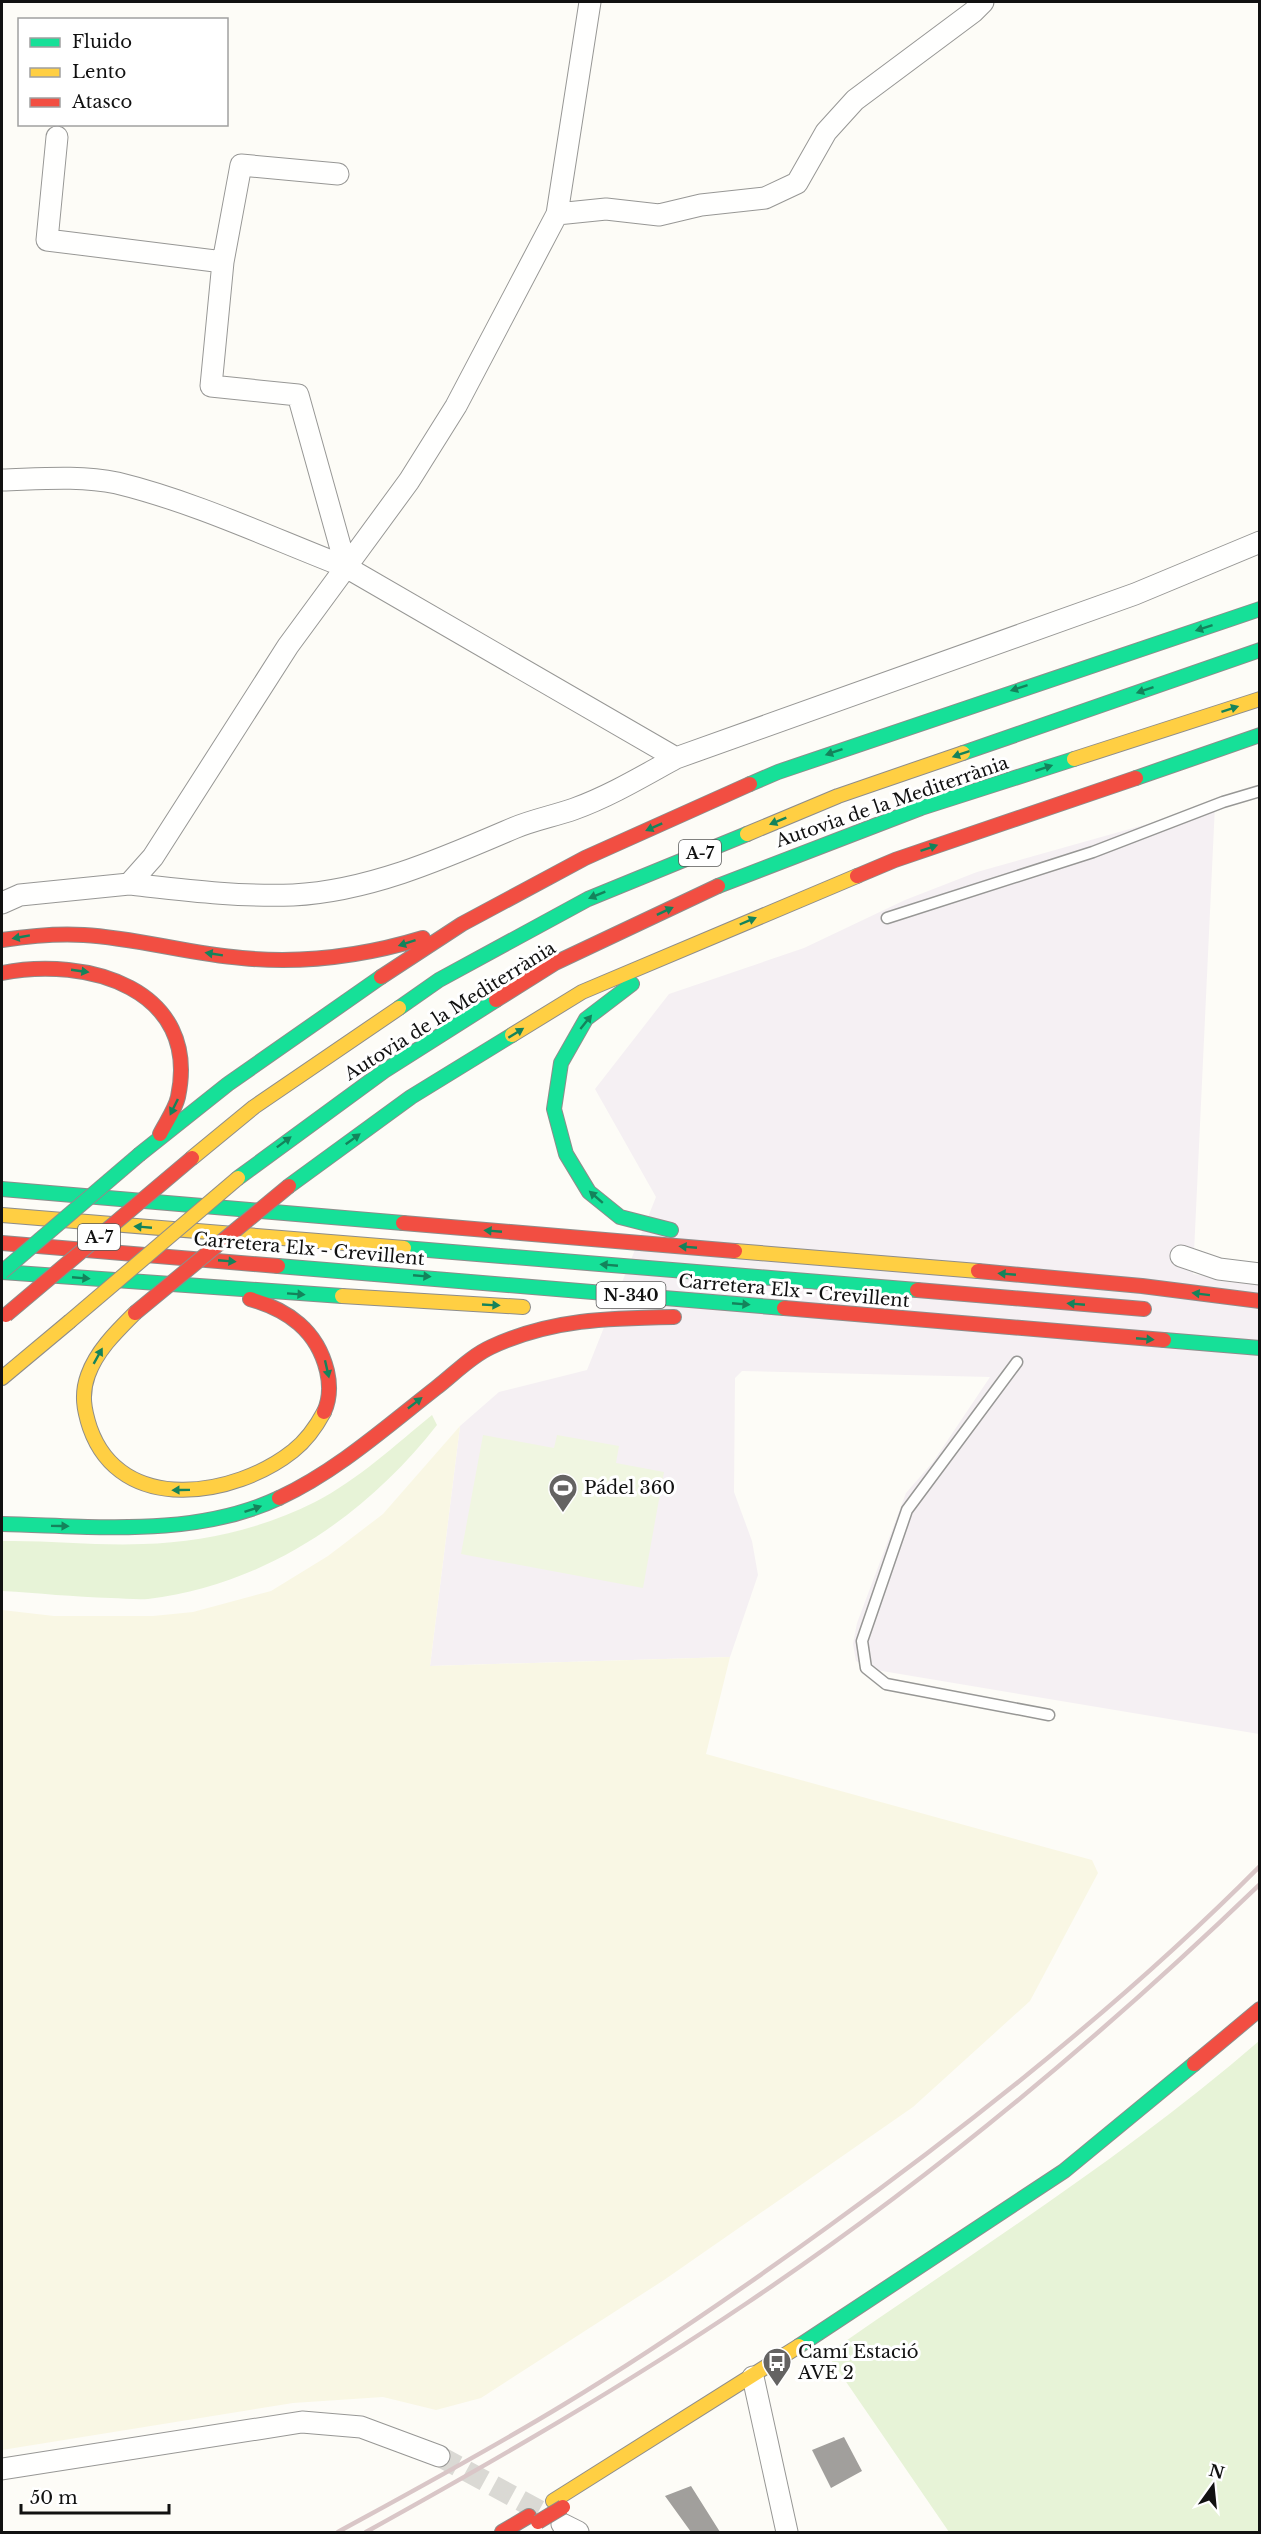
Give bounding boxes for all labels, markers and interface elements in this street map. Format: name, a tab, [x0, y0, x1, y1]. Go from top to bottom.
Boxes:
legend	[18, 18, 228, 126]
text: Fluido	[72, 31, 132, 53]
text: Lento	[72, 61, 126, 83]
text: Atasco	[71, 91, 132, 113]
one-way arrow	[1195, 623, 1213, 633]
one-way arrow	[1010, 684, 1028, 694]
one-way arrow	[1136, 685, 1154, 695]
one-way arrow	[1221, 704, 1239, 713]
one-way arrow	[825, 748, 843, 757]
one-way arrow	[952, 749, 970, 759]
street label: Autovia de la Mediterrània	[772, 752, 1011, 853]
one-way arrow	[1035, 763, 1053, 773]
one-way arrow	[768, 816, 786, 826]
one-way arrow	[645, 822, 663, 832]
road number: A-7	[679, 840, 721, 866]
one-way arrow	[920, 843, 938, 853]
one-way arrow	[588, 890, 606, 900]
one-way arrow	[657, 906, 674, 915]
one-way arrow	[739, 916, 757, 925]
one-way arrow	[11, 933, 30, 942]
street label: Autovia de la Mediterrània	[339, 937, 560, 1086]
one-way arrow	[398, 939, 416, 948]
one-way arrow	[204, 950, 223, 959]
one-way arrow	[71, 966, 90, 975]
one-way arrow	[580, 1014, 593, 1030]
one-way arrow	[508, 1027, 524, 1038]
one-way arrow	[169, 1098, 179, 1116]
one-way arrow	[345, 1133, 361, 1145]
one-way arrow	[277, 1137, 292, 1149]
one-way arrow	[589, 1191, 604, 1204]
one-way arrow	[133, 1222, 152, 1232]
road number: A-7	[78, 1224, 120, 1250]
one-way arrow	[484, 1226, 503, 1236]
street label: Carretera Elx - Crevillent	[193, 1228, 426, 1270]
one-way arrow	[678, 1242, 697, 1252]
one-way arrow	[218, 1256, 237, 1266]
one-way arrow	[600, 1260, 619, 1270]
one-way arrow	[998, 1269, 1017, 1279]
street label: Carretera Elx - Crevillent	[678, 1270, 911, 1312]
one-way arrow	[412, 1272, 431, 1281]
one-way arrow	[71, 1273, 90, 1283]
road number: N-340	[596, 1282, 666, 1308]
one-way arrow	[287, 1289, 306, 1299]
one-way arrow	[1192, 1289, 1211, 1298]
one-way arrow	[732, 1299, 751, 1309]
one-way arrow	[1066, 1299, 1085, 1309]
one-way arrow	[481, 1301, 500, 1310]
one-way arrow	[1135, 1334, 1154, 1344]
one-way arrow	[93, 1347, 103, 1364]
one-way arrow	[323, 1360, 332, 1379]
one-way arrow	[407, 1396, 423, 1409]
sports icon: Pádel 360	[547, 1472, 579, 1514]
place label: Pádel 360	[584, 1477, 675, 1499]
one-way arrow	[172, 1486, 191, 1495]
one-way arrow	[244, 1504, 262, 1513]
one-way arrow	[50, 1521, 69, 1531]
place label: Camí Estació AVE 2	[797, 2341, 919, 2384]
bus stop icon: Camí Estació AVE 2	[761, 2346, 793, 2388]
north arrow	[1183, 2456, 1243, 2516]
text: N	[1207, 2460, 1227, 2483]
scale bar	[21, 2477, 170, 2515]
text: 50 m	[30, 2487, 78, 2509]

